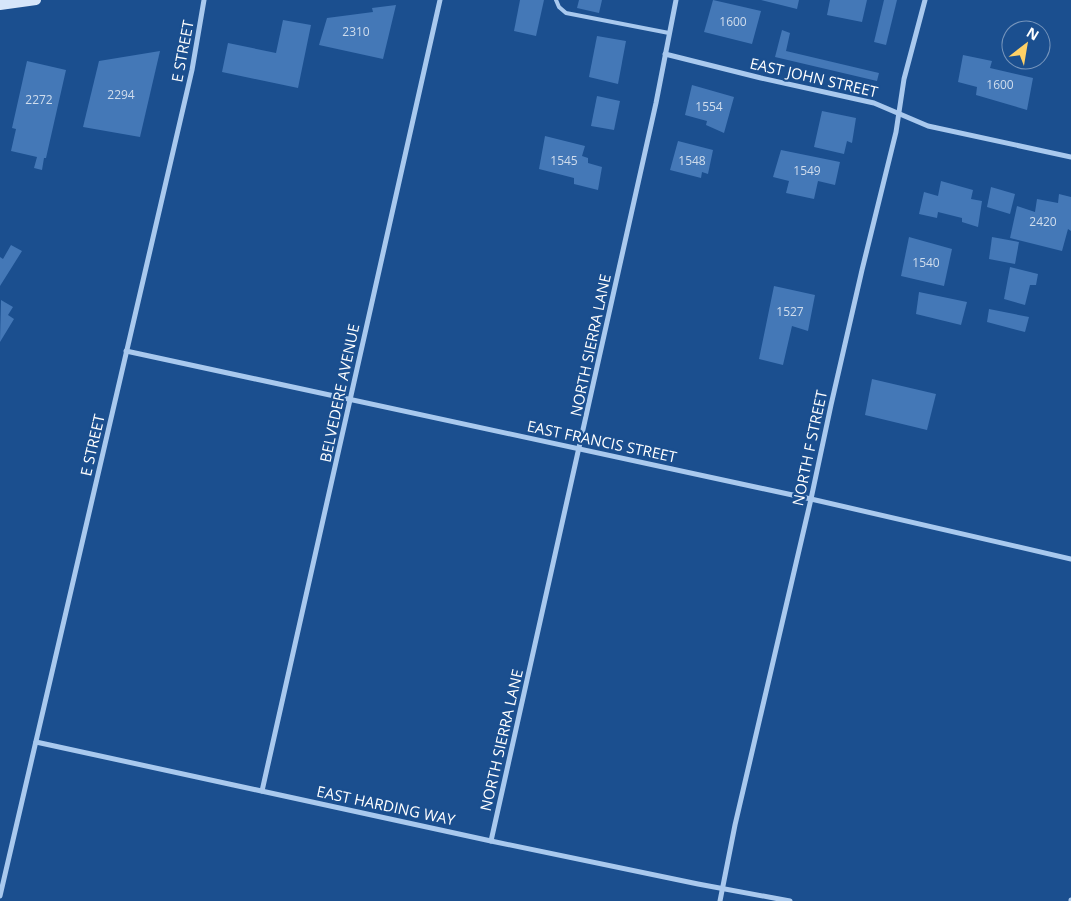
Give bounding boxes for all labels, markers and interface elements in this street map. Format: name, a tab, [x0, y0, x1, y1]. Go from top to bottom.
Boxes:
house number: 1600	[719, 13, 747, 30]
street label: E STREET	[166, 17, 198, 84]
north arrow	[1001, 20, 1051, 70]
text: N	[1023, 22, 1043, 45]
house number: 2310	[342, 23, 370, 40]
street label: EAST JOHN STREET	[748, 53, 881, 102]
house number: 1600	[986, 76, 1014, 93]
house number: 2294	[107, 86, 135, 103]
house number: 2272	[25, 91, 53, 108]
house number: 1554	[695, 98, 723, 115]
house number: 1545	[550, 152, 578, 169]
house number: 1548	[678, 152, 706, 169]
house number: 1549	[793, 162, 821, 179]
house number: 2420	[1029, 213, 1057, 230]
house number: 1540	[912, 254, 940, 271]
street label: NORTH SIERRA LANE	[565, 272, 615, 418]
house number: 1527	[776, 303, 804, 320]
street label: BELVEDERE AVENUE	[315, 322, 363, 464]
street label: NORTH F STREET	[787, 388, 831, 508]
street label: E STREET	[75, 411, 109, 478]
street label: EAST FRANCIS STREET	[525, 415, 679, 467]
street label: NORTH SIERRA LANE	[475, 667, 527, 813]
street label: EAST HARDING WAY	[315, 781, 458, 830]

